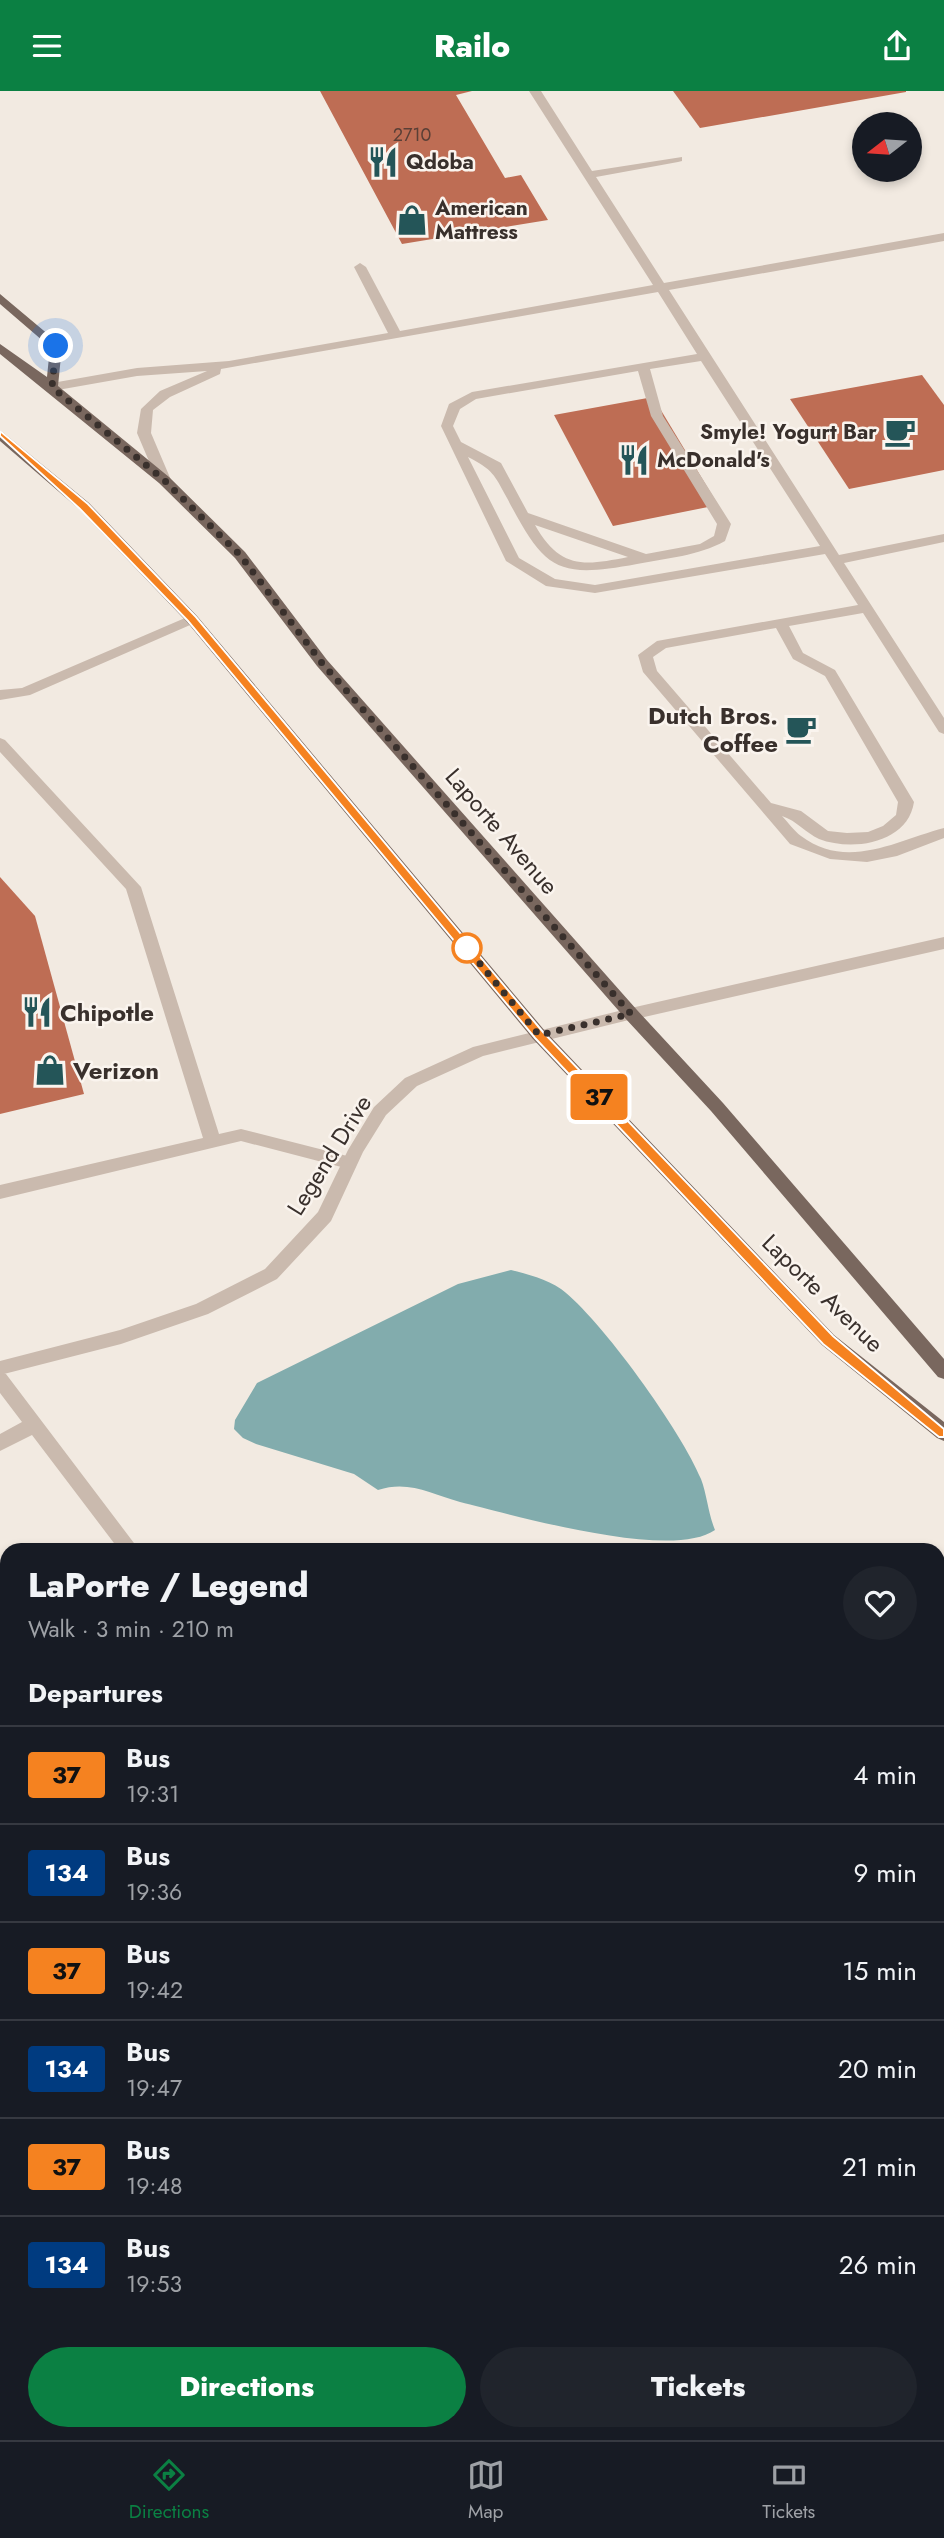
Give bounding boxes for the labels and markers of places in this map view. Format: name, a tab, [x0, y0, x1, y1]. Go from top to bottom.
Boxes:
restaurant icon: Qdoba	[366, 145, 400, 179]
place label: Qdoba	[406, 147, 474, 177]
place label: American Mattress	[434, 193, 528, 247]
shop icon: American Mattress	[395, 203, 429, 237]
cafe icon: Smyle! Yogurt Bar	[883, 415, 917, 449]
place label: Smyle! Yogurt Bar	[700, 417, 877, 447]
restaurant icon: McDonald's	[617, 443, 651, 477]
place label: McDonald's	[657, 445, 770, 475]
place label: Dutch Bros. Coffee	[648, 698, 778, 761]
cafe icon: Dutch Bros. Coffee	[784, 712, 818, 746]
unlabelled marker	[452, 933, 482, 963]
restaurant icon: Chipotle	[20, 995, 54, 1029]
place label: Chipotle	[60, 995, 154, 1030]
shop icon: Verizon	[33, 1053, 67, 1087]
place label: Verizon	[72, 1053, 159, 1088]

